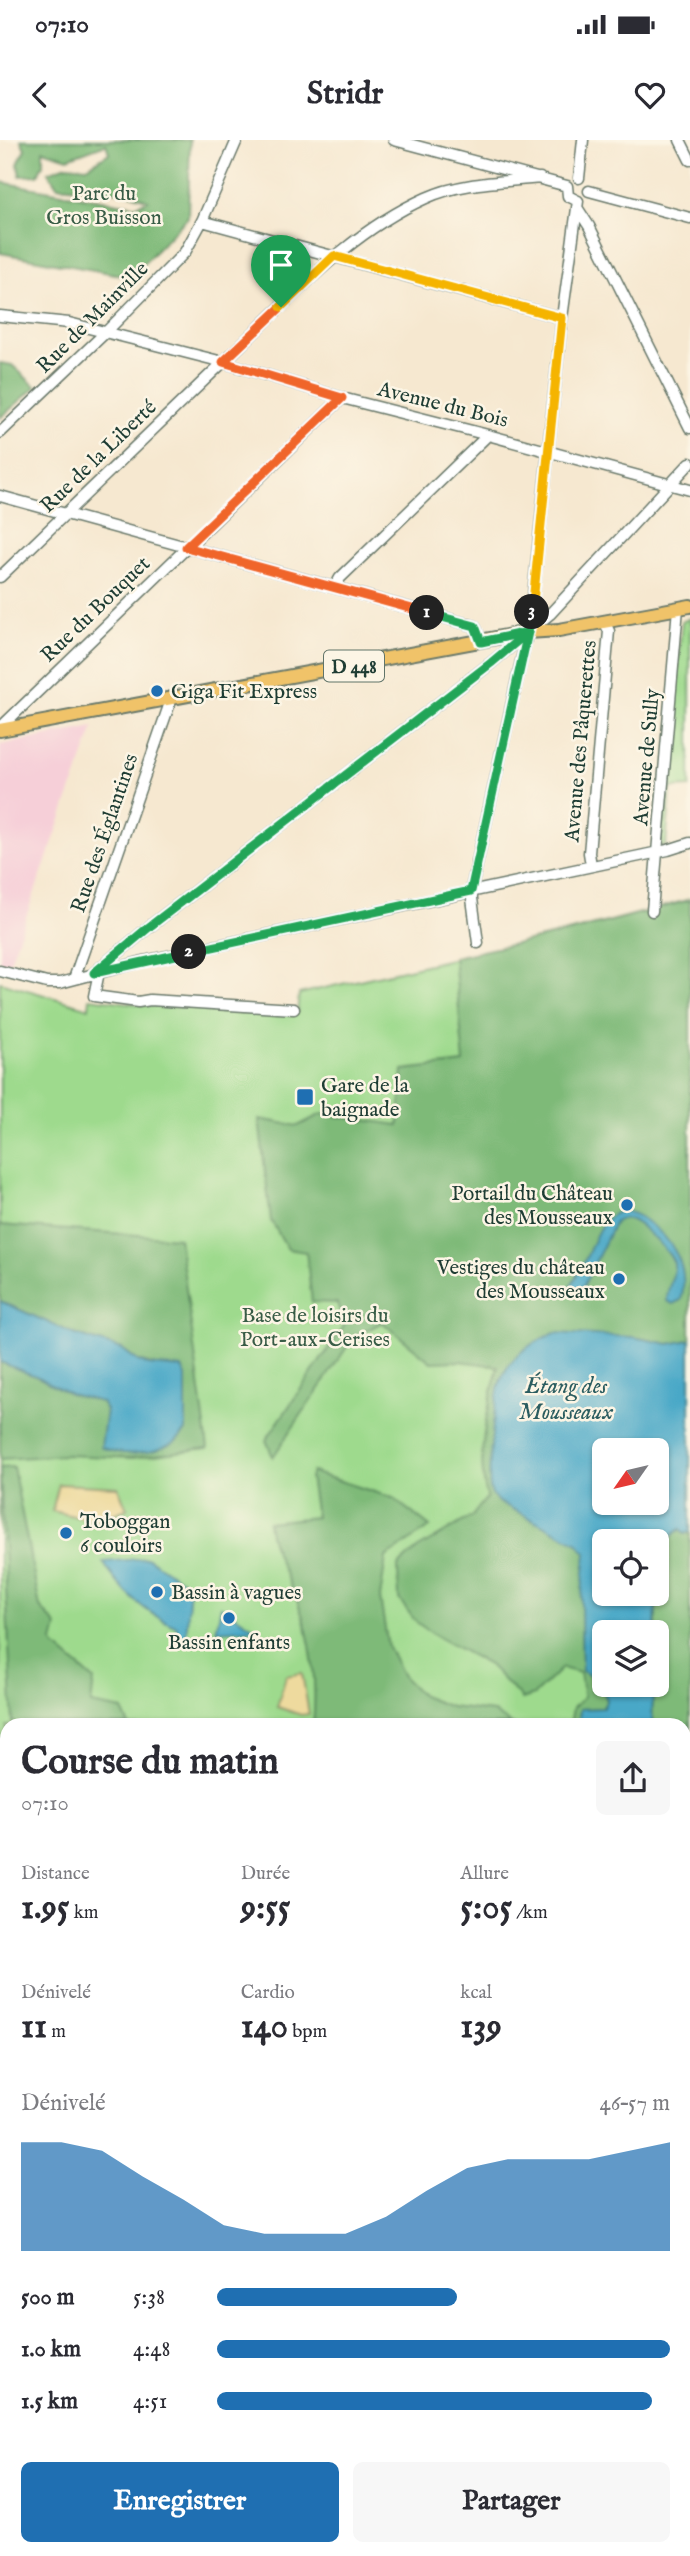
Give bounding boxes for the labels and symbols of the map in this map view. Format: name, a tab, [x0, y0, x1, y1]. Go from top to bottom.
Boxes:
park label: Parc du Gros Buisson	[46, 181, 162, 232]
pin	[251, 235, 311, 307]
street label: Rue de Mainville	[31, 256, 155, 380]
street label: Avenue du Bois	[374, 376, 511, 435]
street label: Rue de la Liberté	[35, 394, 163, 519]
street label: Rue du Bouquet	[36, 551, 156, 669]
pin: 3	[514, 594, 550, 630]
pin: 1	[410, 596, 444, 630]
street label: Avenue des Pâquerettes	[559, 639, 604, 844]
road number: D 448	[324, 650, 384, 681]
place label: Giga Fit Express	[171, 679, 317, 706]
marker: Giga Fit Express	[149, 683, 165, 699]
street label: Avenue de Sully	[628, 687, 667, 828]
street label: Rue des Églantines	[65, 750, 145, 917]
pin: 2	[172, 934, 206, 970]
place label: Gare de la baignade	[321, 1073, 410, 1124]
marker: Gare de la baignade	[295, 1087, 315, 1107]
place label: Portail du Château des Mousseaux	[451, 1181, 613, 1232]
marker: Portail du Château des Mousseaux	[619, 1197, 635, 1213]
place label: Vestiges du château des Mousseaux	[436, 1255, 605, 1306]
marker: Vestiges du château des Mousseaux	[611, 1271, 627, 1287]
park label: Base de loisirs du Port-aux-Cerises	[240, 1303, 390, 1354]
water label: Étang des Mousseaux	[519, 1371, 614, 1427]
north arrow	[592, 1438, 668, 1516]
place label: Toboggan 6 couloirs	[80, 1509, 170, 1560]
marker: Toboggan 6 couloirs	[58, 1525, 74, 1541]
place label: Bassin à vagues	[171, 1580, 301, 1607]
marker: Bassin à vagues	[149, 1584, 165, 1600]
marker: Bassin enfants	[221, 1610, 237, 1626]
place label: Bassin enfants	[168, 1630, 290, 1657]

